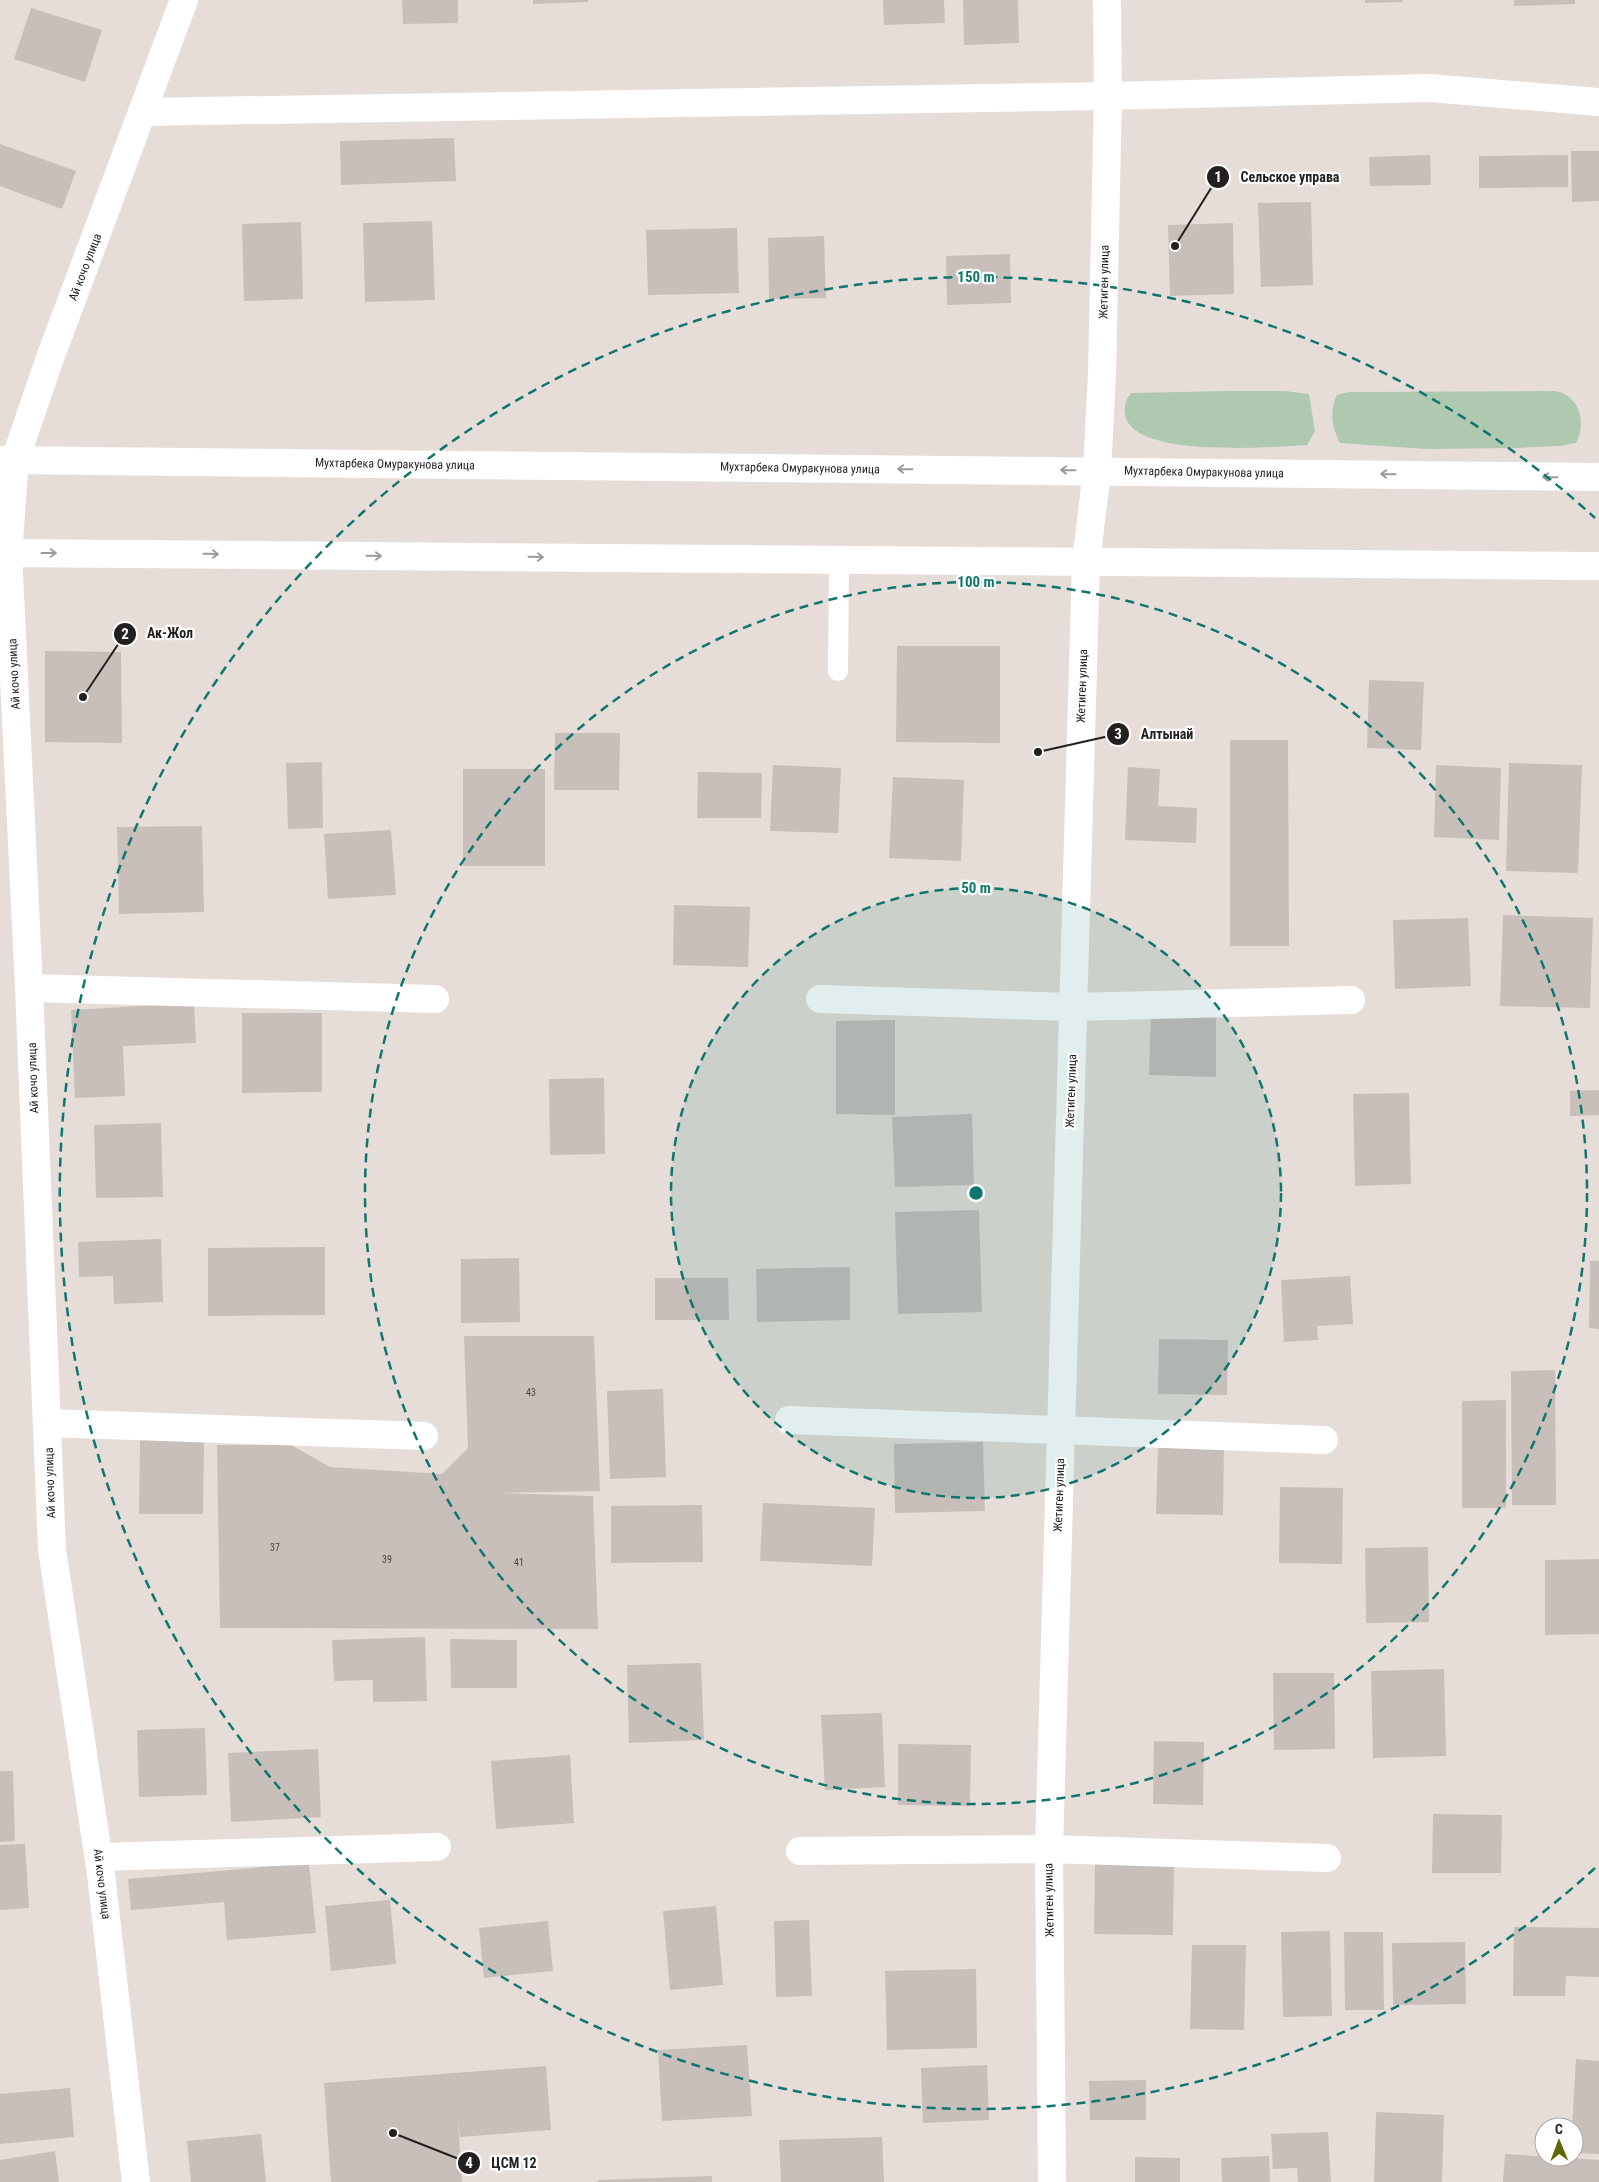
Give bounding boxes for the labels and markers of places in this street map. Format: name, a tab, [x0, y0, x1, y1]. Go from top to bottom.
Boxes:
callout: Сельское управа	[1206, 162, 1350, 191]
callout: Ак-Жол	[112, 619, 203, 648]
callout: Алтынай	[1106, 720, 1204, 749]
centre of rings	[967, 1184, 985, 1202]
callout: ЦСМ 12	[457, 2149, 547, 2178]

